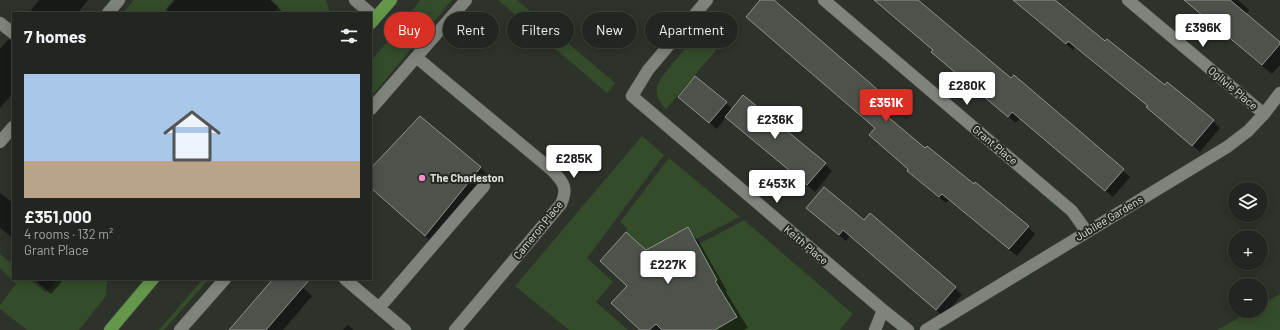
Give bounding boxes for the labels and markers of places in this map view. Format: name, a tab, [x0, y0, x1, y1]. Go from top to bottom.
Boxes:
pin: £396K	[1175, 14, 1231, 48]
pin: £280K	[939, 72, 995, 106]
pin: £351K	[858, 89, 914, 123]
pin: £236K	[747, 106, 803, 140]
pin: £285K	[546, 145, 602, 179]
pin: £453K	[749, 170, 805, 204]
place label: The Charleston	[430, 171, 504, 184]
marker: The Charleston	[417, 173, 427, 183]
pin: £227K	[640, 251, 696, 285]

